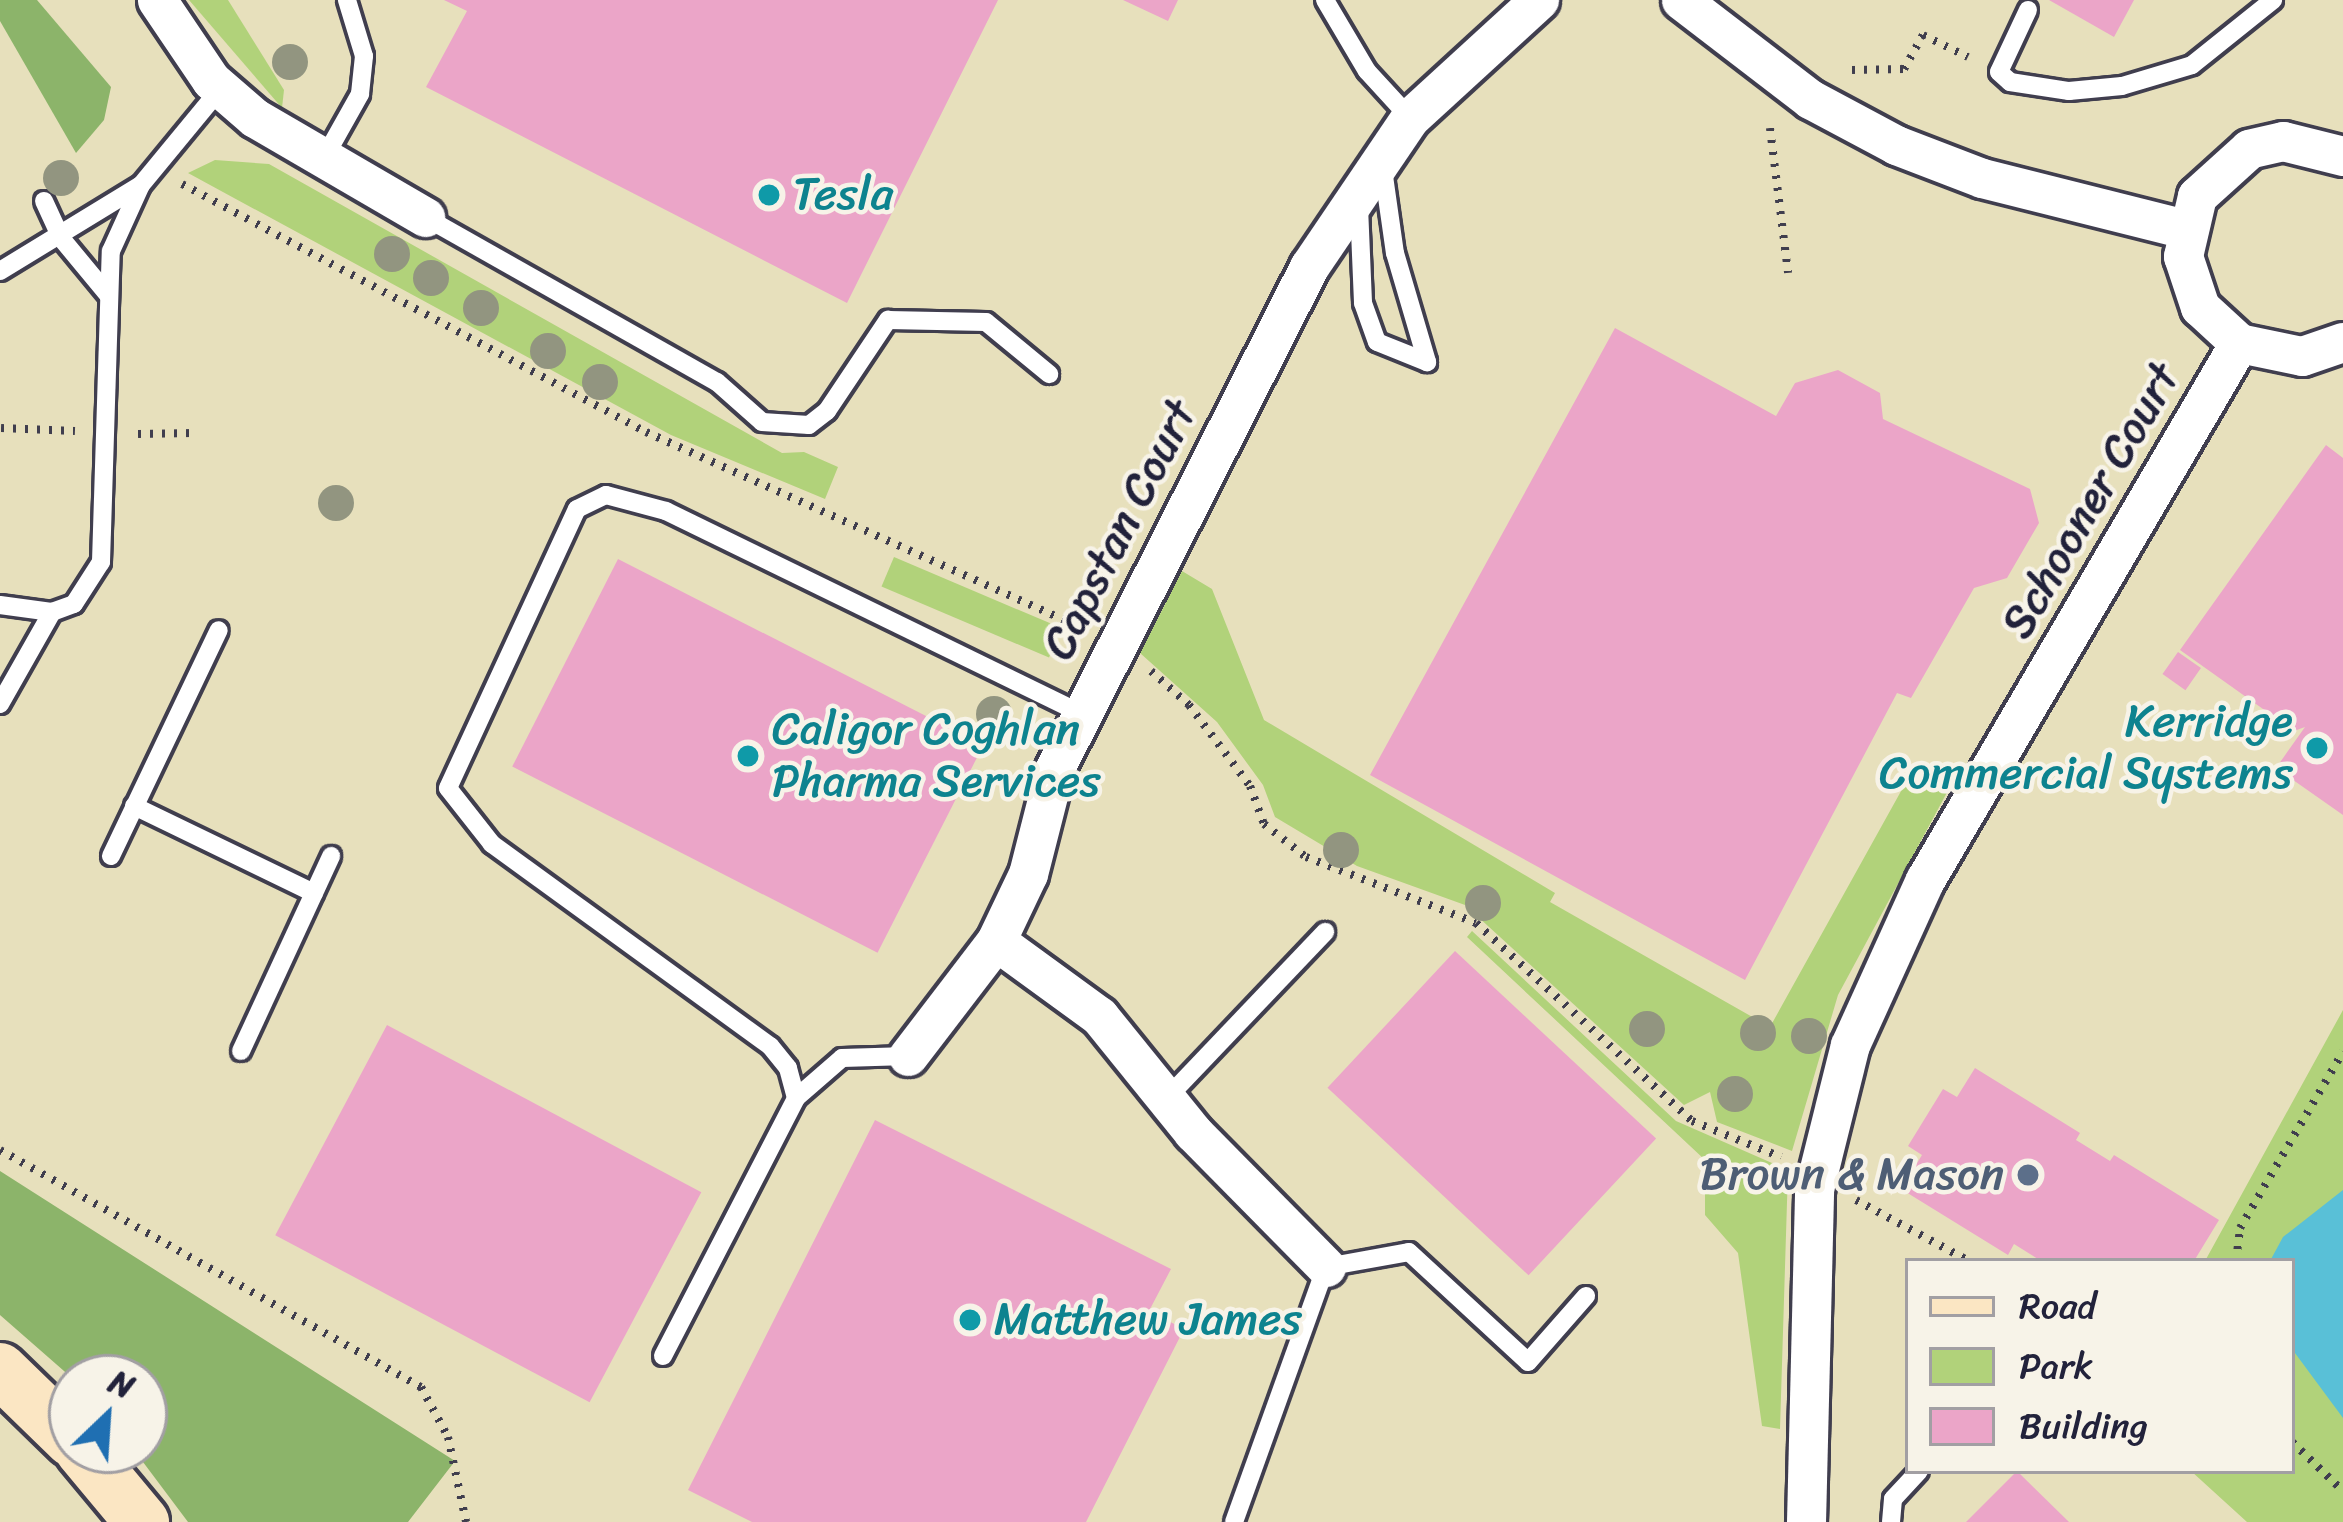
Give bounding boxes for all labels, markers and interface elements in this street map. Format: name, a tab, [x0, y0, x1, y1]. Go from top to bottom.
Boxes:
place label: Tesla	[793, 168, 893, 222]
marker: Tesla	[756, 182, 782, 208]
street label: Schooner Court	[1990, 353, 2192, 649]
street label: Capstan Court	[1031, 391, 1209, 669]
place label: Kerridge Commercial Systems	[1881, 695, 2293, 801]
place label: Caligor Coghlan Pharma Services	[772, 703, 1101, 809]
marker: Kerridge Commercial Systems	[2304, 735, 2330, 761]
marker: Caligor Coghlan Pharma Services	[735, 743, 761, 769]
place label: Brown & Mason	[1700, 1148, 2004, 1202]
marker: Brown & Mason	[2015, 1162, 2041, 1188]
legend	[1905, 1258, 2295, 1474]
text: Road	[2019, 1274, 2096, 1338]
place label: Matthew James	[994, 1293, 1302, 1347]
marker: Matthew James	[957, 1307, 983, 1333]
text: Park	[2019, 1334, 2093, 1398]
text: N	[99, 1353, 145, 1415]
north arrow	[48, 1354, 168, 1474]
text: Building	[2019, 1394, 2148, 1458]

